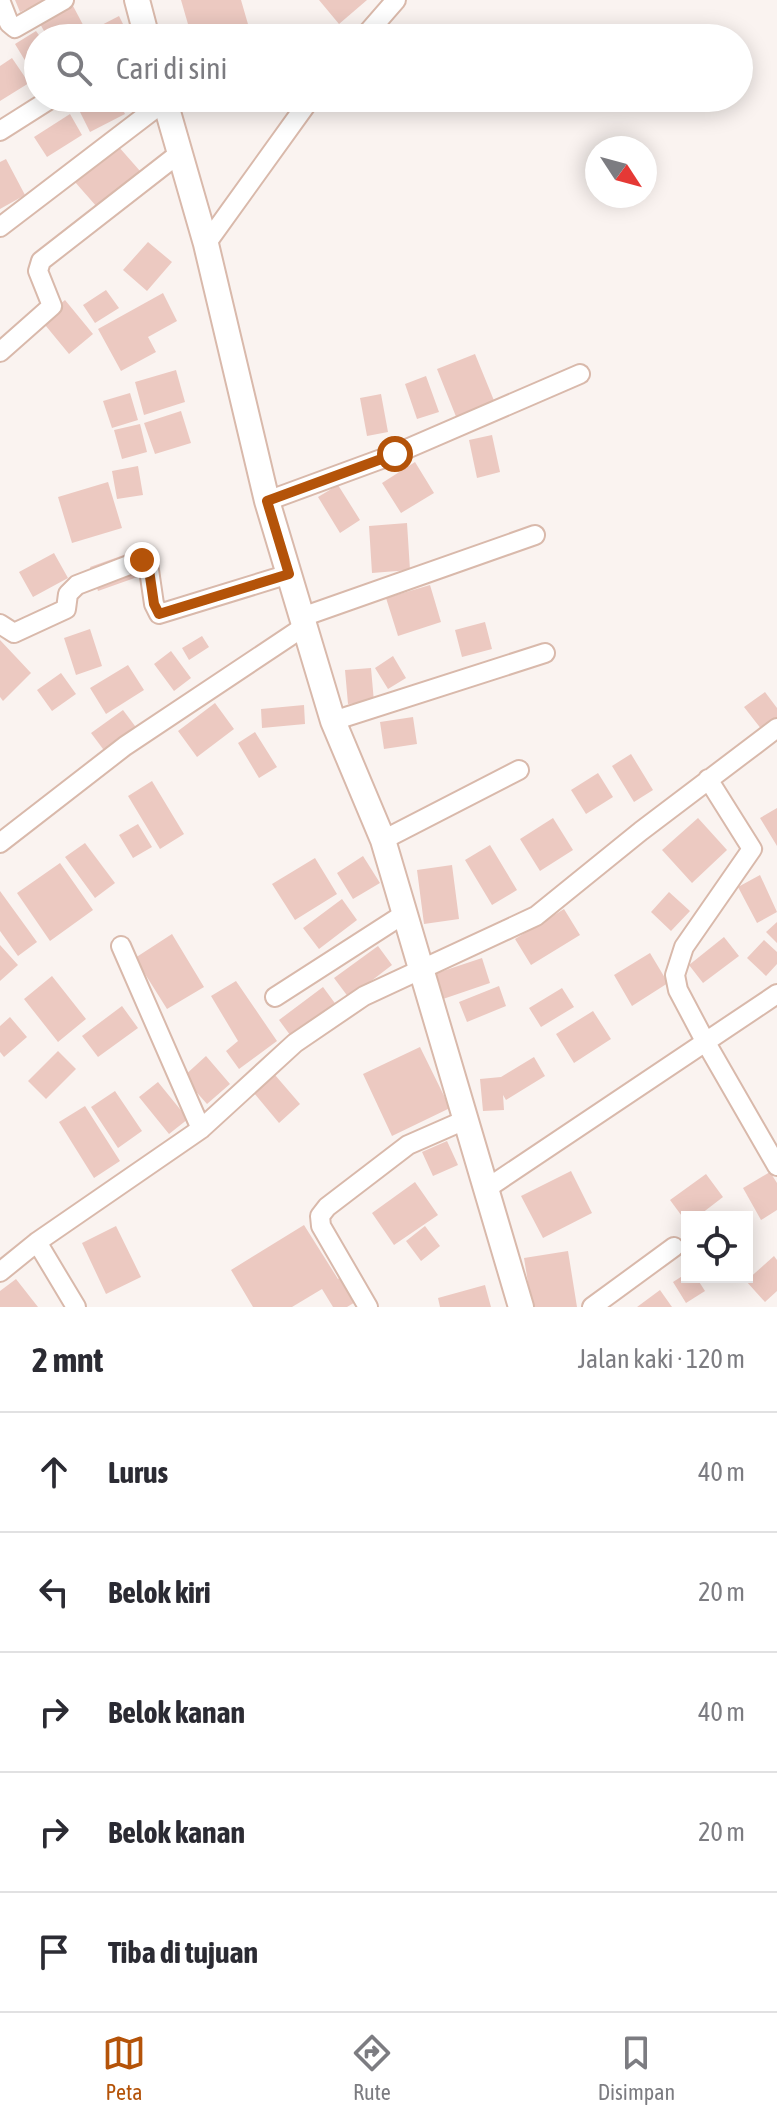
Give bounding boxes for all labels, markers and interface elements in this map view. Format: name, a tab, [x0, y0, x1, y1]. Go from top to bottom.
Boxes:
search box	[24, 24, 753, 112]
icon: search	[52, 46, 96, 90]
text: Cari di sini	[116, 51, 227, 85]
north arrow	[585, 136, 657, 208]
route start	[377, 436, 413, 472]
route end	[124, 542, 160, 578]
map controls	[681, 1211, 753, 1283]
button: locate	[681, 1211, 753, 1283]
text: 2 mnt	[32, 1340, 103, 1379]
text: Jalan kaki · 120 m	[578, 1344, 745, 1374]
icon: ahead	[32, 1450, 76, 1494]
text: Lurus	[108, 1455, 168, 1489]
text: 40 m	[698, 1457, 745, 1487]
icon: left	[32, 1570, 76, 1614]
text: Belok kiri	[108, 1575, 211, 1609]
text: 20 m	[698, 1577, 745, 1607]
icon: right	[32, 1690, 76, 1734]
text: Belok kanan	[108, 1695, 245, 1729]
text: 40 m	[698, 1697, 745, 1727]
icon: right	[32, 1810, 76, 1854]
text: Belok kanan	[108, 1815, 245, 1849]
text: 20 m	[698, 1817, 745, 1847]
icon: arrive	[32, 1930, 76, 1974]
text: Tiba di tujuan	[108, 1935, 258, 1969]
tab: Peta	[102, 2031, 146, 2105]
tab: Rute	[350, 2031, 394, 2105]
tab: Disimpan	[598, 2031, 675, 2105]

